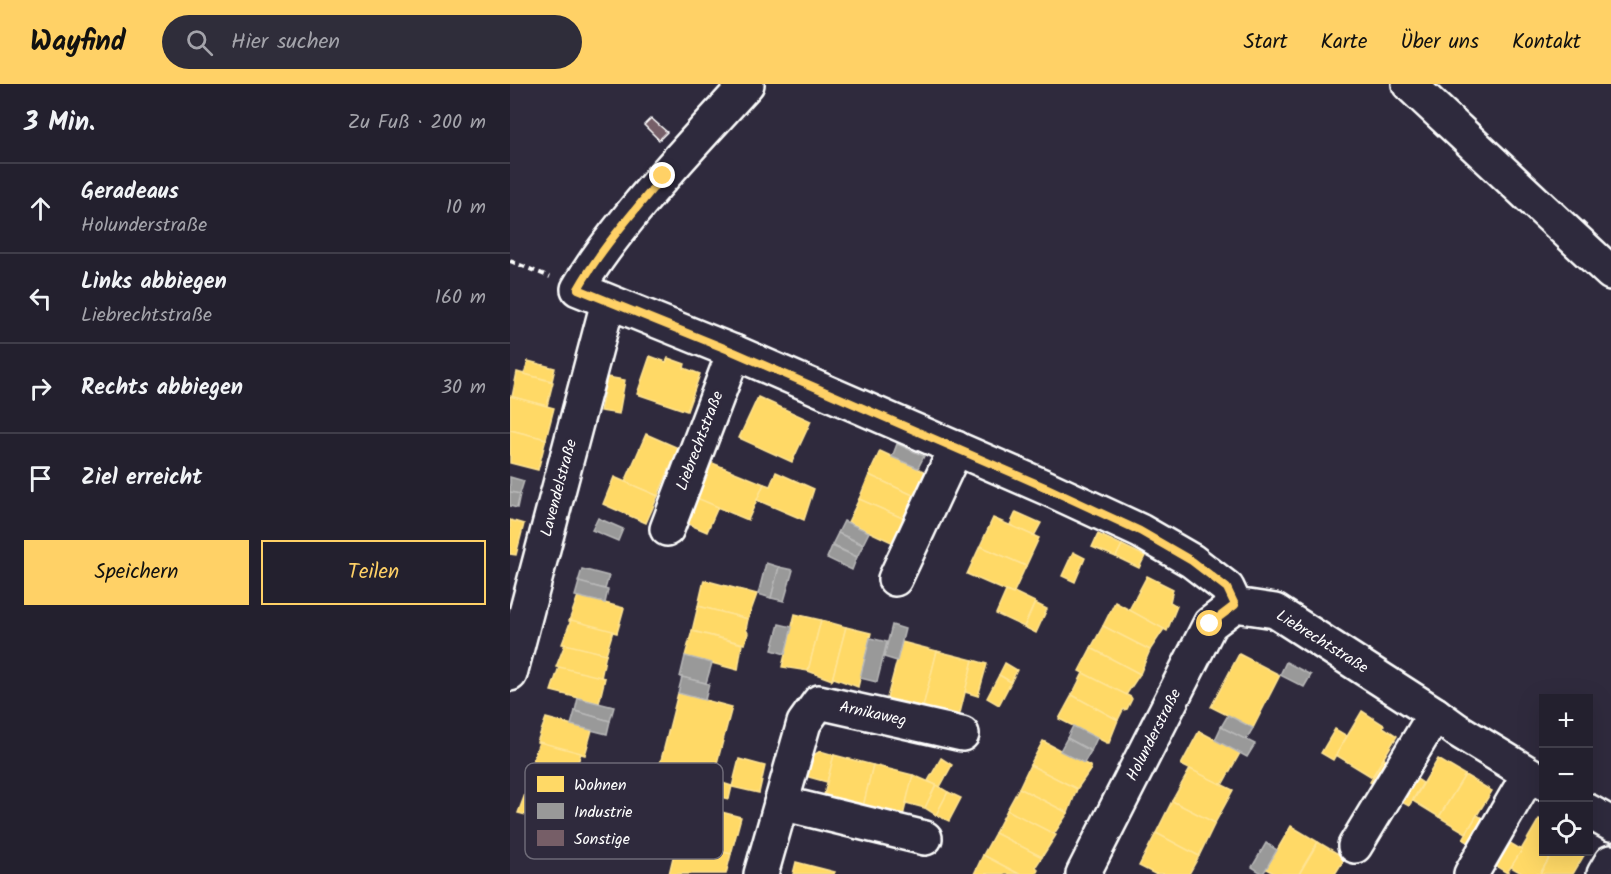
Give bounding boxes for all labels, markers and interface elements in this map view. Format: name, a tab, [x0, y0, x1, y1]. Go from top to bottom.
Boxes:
search box	[162, 15, 582, 69]
text: Wayfind	[30, 20, 126, 65]
text: Hier suchen	[231, 25, 340, 60]
icon: search	[183, 26, 216, 59]
text: Start	[1243, 26, 1288, 59]
text: Karte	[1321, 26, 1367, 59]
text: Über uns	[1400, 26, 1479, 59]
text: Kontakt	[1512, 26, 1581, 59]
text: 3 Min.	[24, 102, 95, 144]
text: Zu Fuß · 200 m	[348, 107, 486, 139]
route end	[649, 162, 675, 188]
text: Geradeaus	[81, 175, 179, 210]
icon: ahead	[24, 192, 57, 225]
text: 10 m	[446, 192, 486, 224]
text: Holunderstraße	[81, 210, 207, 242]
text: Links abbiegen	[81, 265, 227, 300]
icon: left	[24, 282, 57, 315]
text: 160 m	[435, 282, 486, 314]
text: Liebrechtstraße	[81, 300, 212, 332]
text: Rechts abbiegen	[81, 371, 243, 406]
icon: right	[24, 372, 57, 405]
text: 30 m	[441, 372, 486, 404]
street label: Liebrechtstraße	[670, 388, 730, 494]
street label: Lavendelstraße	[534, 436, 584, 540]
text: Ziel erreicht	[81, 461, 202, 496]
icon: arrive	[24, 462, 57, 495]
button: Speichern	[24, 540, 249, 605]
button: Teilen	[261, 540, 486, 605]
street label: Liebrechtstraße	[1271, 604, 1373, 680]
route start	[1196, 610, 1222, 636]
street label: Holunderstraße	[1120, 684, 1188, 786]
map controls	[1539, 694, 1593, 856]
button: +	[1539, 694, 1593, 748]
street label: Arnikaweg	[837, 695, 909, 733]
button: −	[1539, 748, 1593, 802]
legend	[525, 763, 723, 859]
text: Wohnen	[574, 773, 627, 798]
text: Industrie	[574, 800, 632, 825]
button: locate	[1539, 802, 1593, 856]
text: Sonstige	[574, 827, 630, 852]

